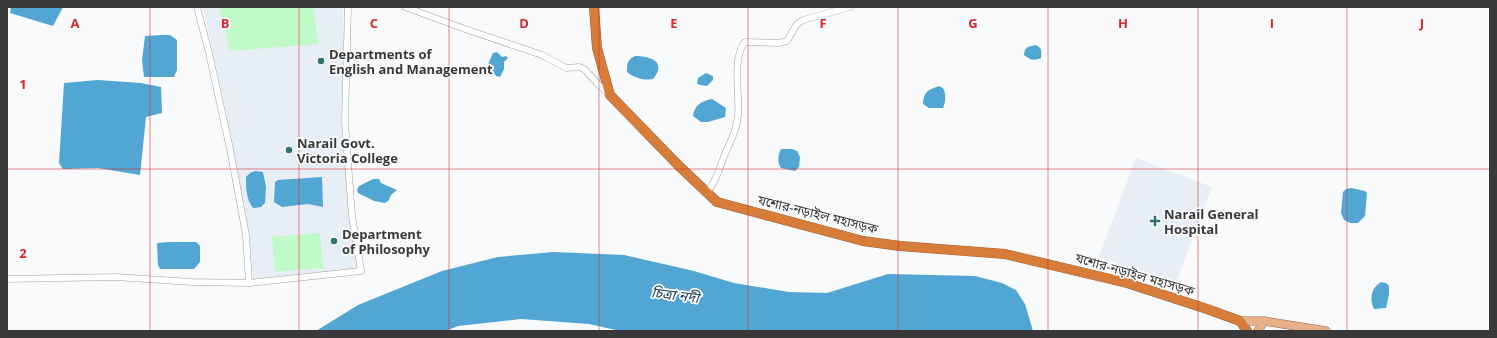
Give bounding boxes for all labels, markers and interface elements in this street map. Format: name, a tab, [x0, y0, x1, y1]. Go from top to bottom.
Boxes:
text: A	[71, 14, 80, 32]
text: B	[221, 14, 230, 32]
text: C	[370, 14, 378, 32]
text: D	[519, 14, 529, 32]
text: E	[670, 14, 678, 32]
text: F	[819, 14, 827, 32]
text: G	[968, 14, 978, 32]
text: H	[1118, 14, 1128, 32]
text: I	[1270, 14, 1274, 32]
text: J	[1419, 14, 1424, 32]
place label: Departments of English and Management	[329, 45, 493, 78]
marker: Departments of English and Management	[316, 56, 326, 66]
text: 1	[19, 75, 27, 93]
place label: Narail Govt. Victoria College	[297, 134, 398, 167]
marker: Narail Govt. Victoria College	[284, 145, 294, 155]
street label: যশোর-নড়াইল মহাসড়ক	[755, 190, 880, 238]
place label: Narail General Hospital	[1164, 205, 1259, 238]
marker: Narail General Hospital	[1149, 215, 1161, 227]
place label: Department of Philosophy	[342, 225, 430, 258]
marker: Department of Philosophy	[329, 236, 339, 246]
text: 2	[19, 244, 27, 262]
street label: যশোর-নড়াইল মহাসড়ক	[1072, 248, 1197, 300]
water label: চিত্রা নদী	[650, 282, 703, 307]

